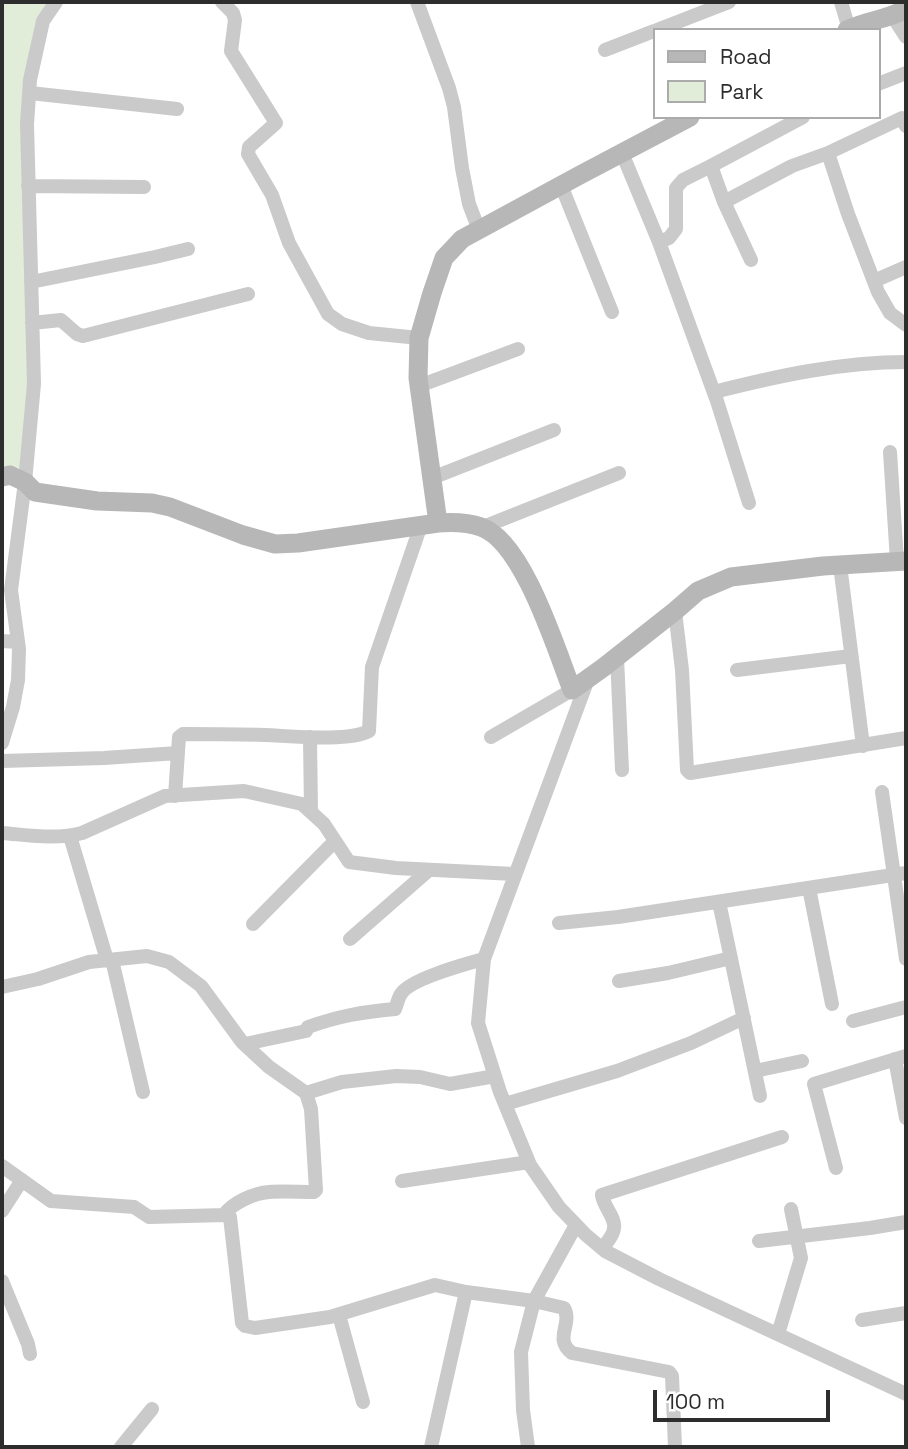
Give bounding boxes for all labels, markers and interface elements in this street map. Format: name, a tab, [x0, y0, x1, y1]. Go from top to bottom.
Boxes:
legend	[652, 28, 880, 119]
text: Road	[720, 43, 772, 70]
text: Park	[720, 78, 764, 105]
scale bar	[656, 1376, 833, 1420]
text: 100 m	[666, 1388, 725, 1415]

